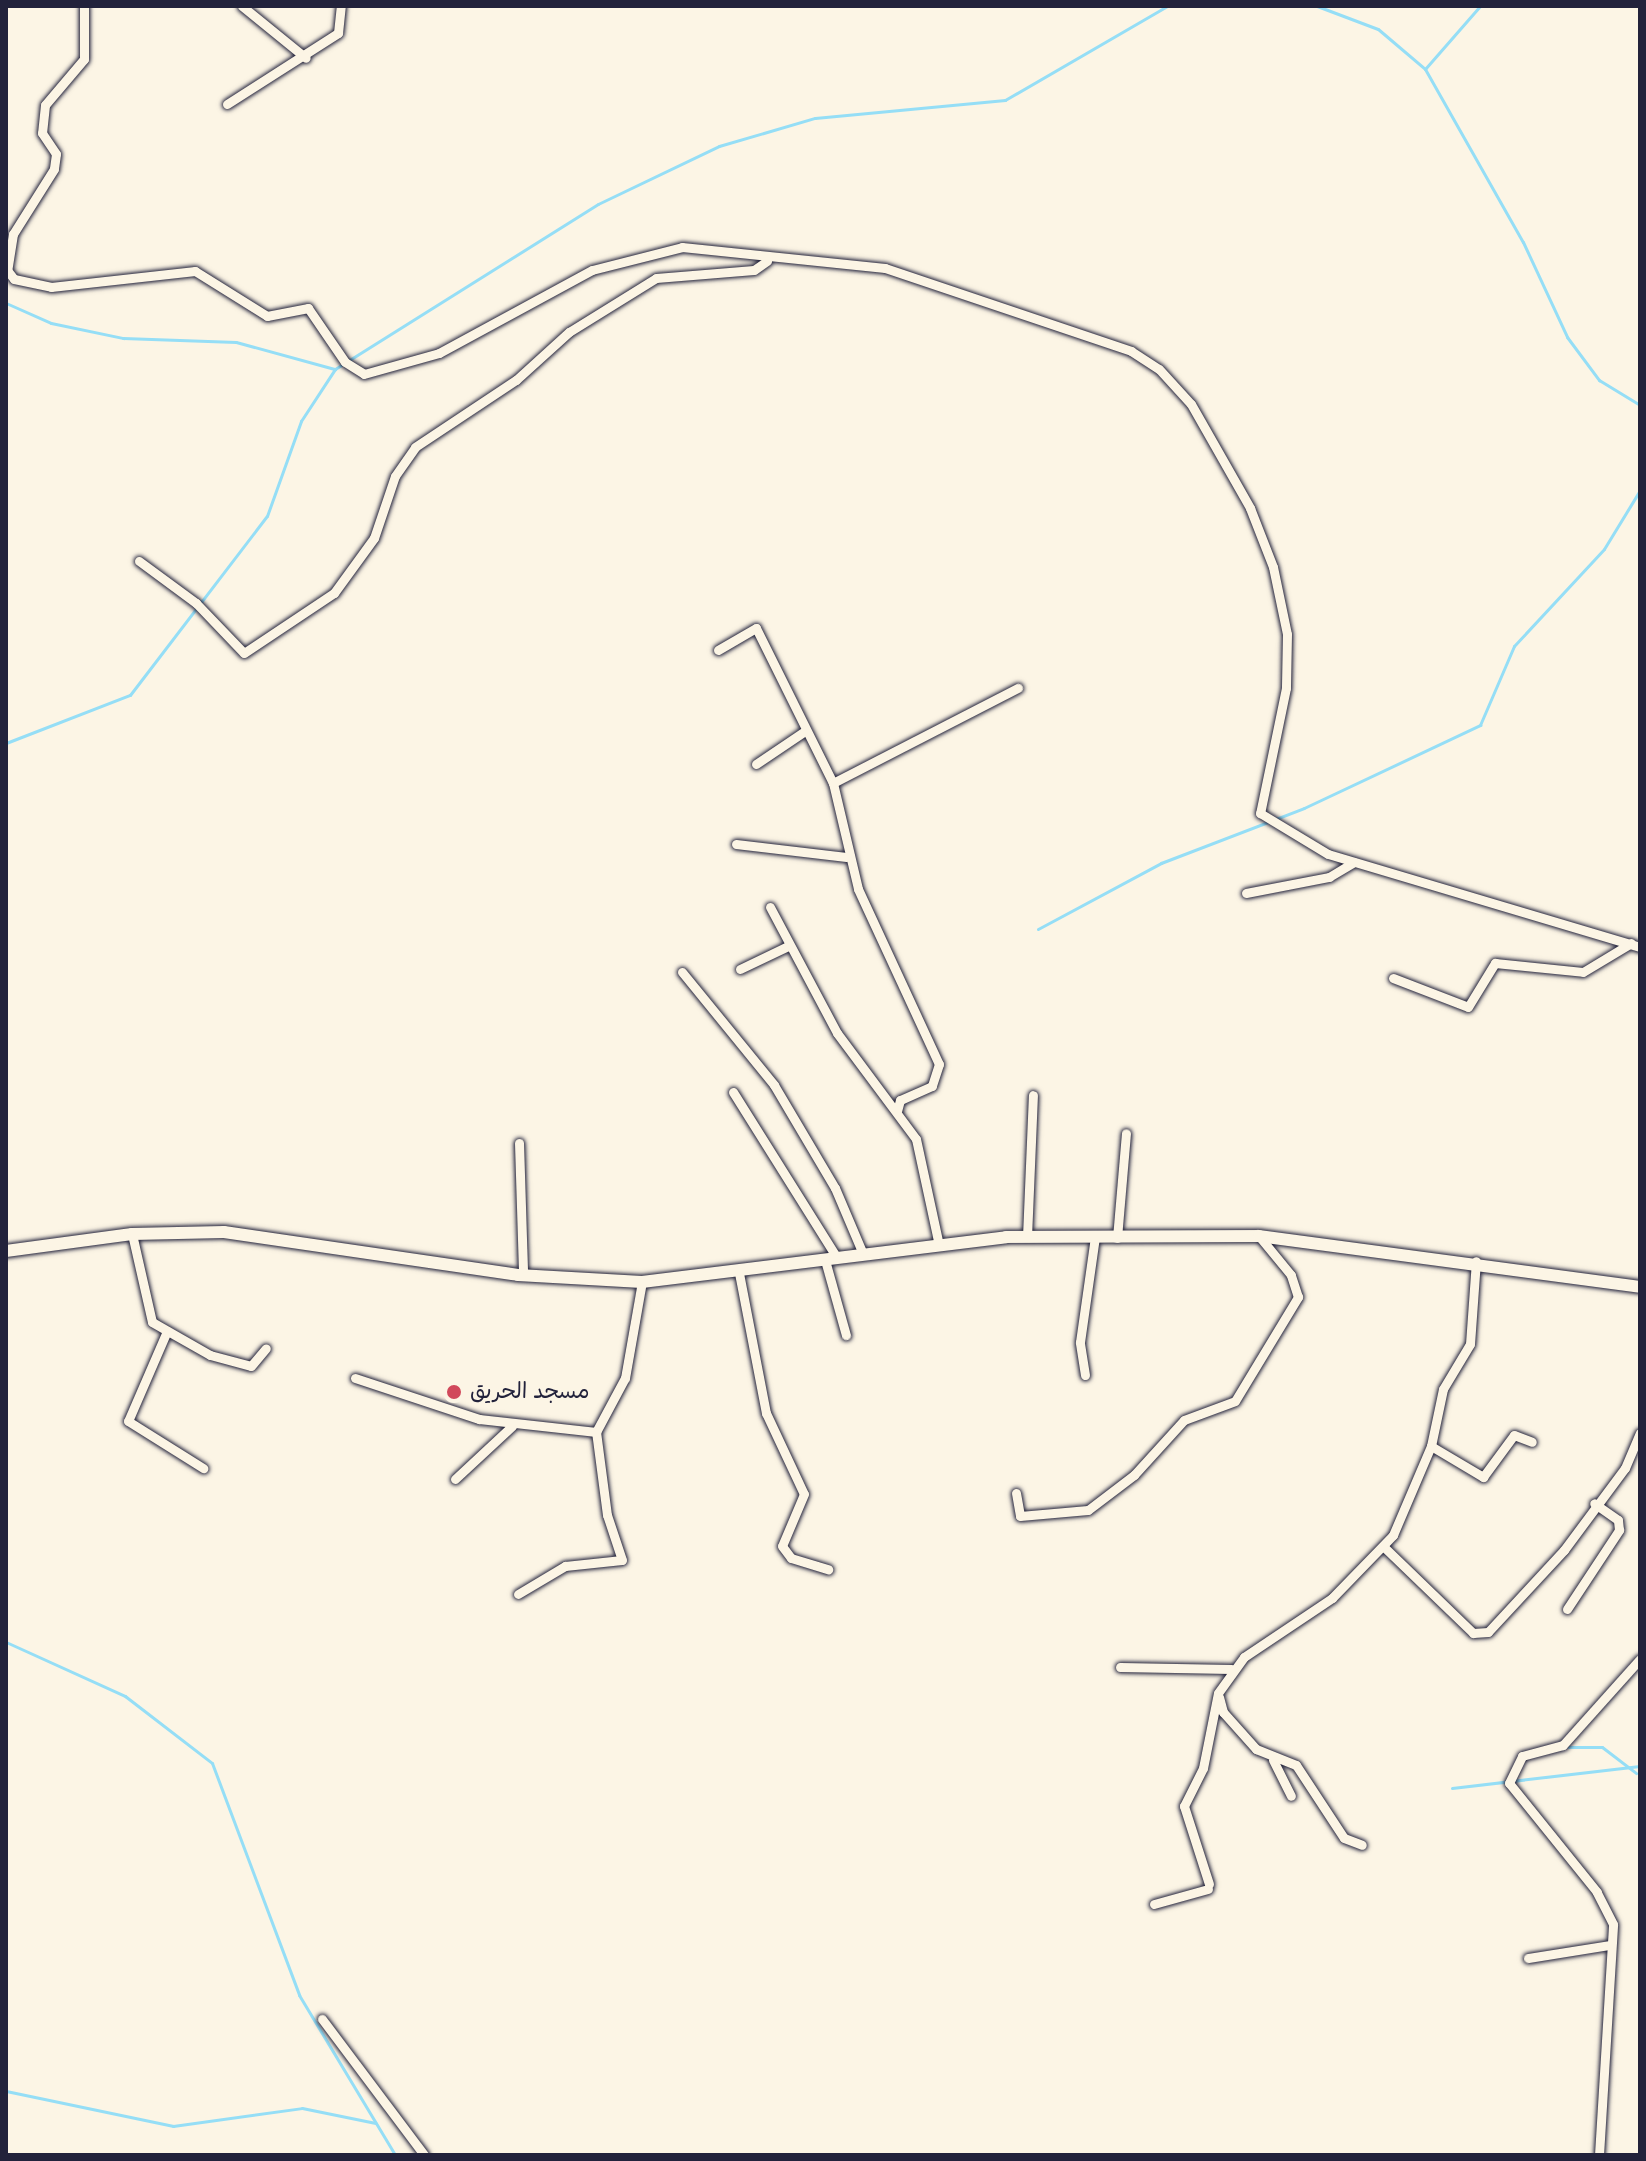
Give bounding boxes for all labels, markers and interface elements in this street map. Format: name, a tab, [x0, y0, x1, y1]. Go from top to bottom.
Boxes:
place label: مسجد الحريق	[470, 1379, 590, 1405]
marker: مسجد الحريق	[445, 1383, 463, 1401]

